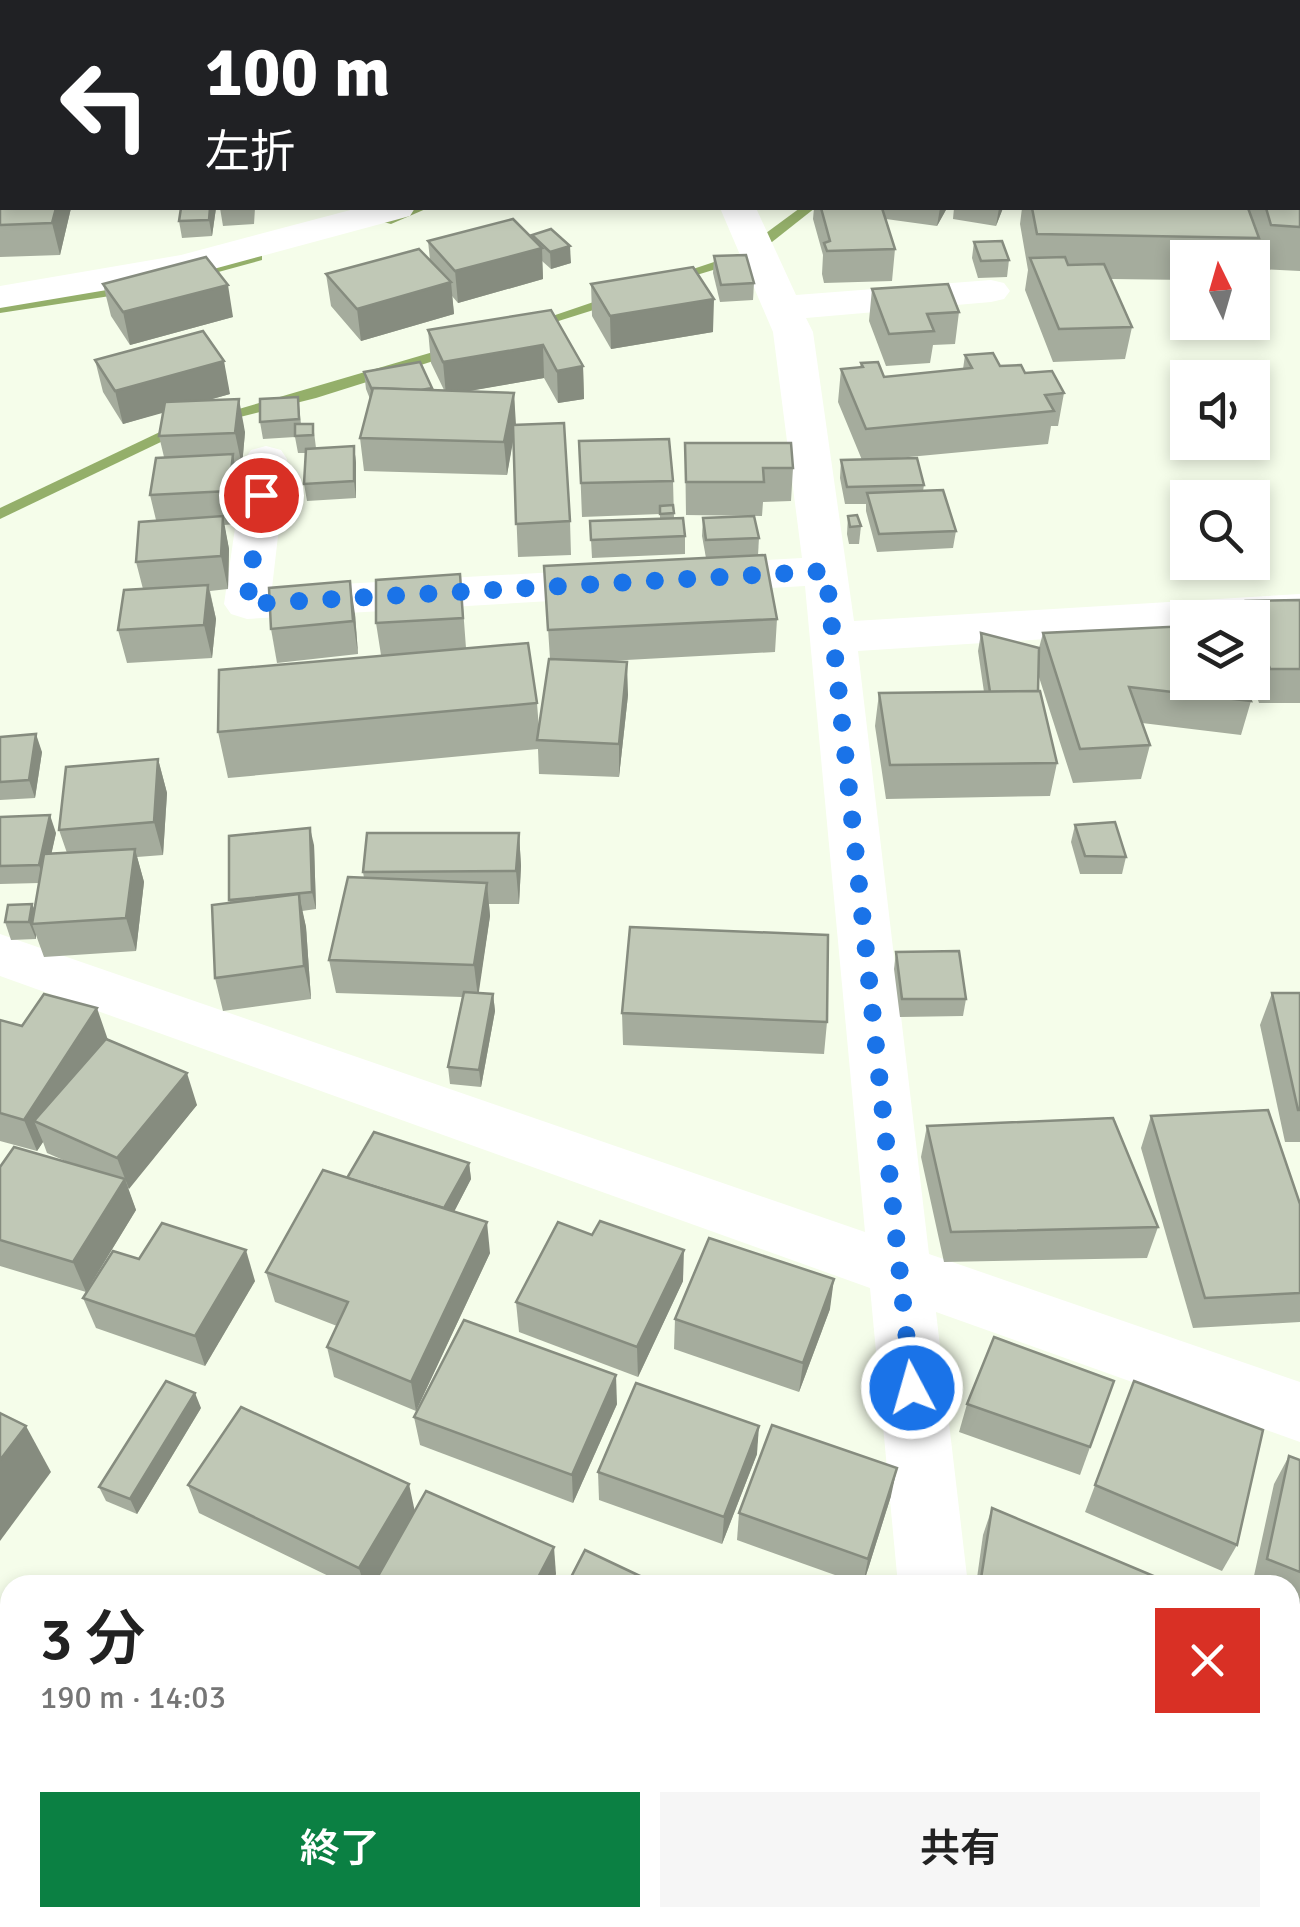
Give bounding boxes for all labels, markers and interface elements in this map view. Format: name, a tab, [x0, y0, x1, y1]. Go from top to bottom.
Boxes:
text: 100 m	[205, 29, 390, 115]
icon: left	[40, 40, 170, 170]
text: 左折	[205, 125, 295, 180]
north arrow	[1170, 240, 1270, 340]
map controls	[1170, 240, 1270, 700]
button: sound	[1170, 360, 1270, 460]
pin	[219, 453, 304, 538]
icon: arrive	[234, 468, 289, 523]
button: search	[1170, 480, 1270, 580]
button: layers	[1170, 600, 1270, 700]
position arrow	[860, 1336, 964, 1440]
text: 3 分	[40, 1603, 146, 1677]
button: close	[1155, 1608, 1260, 1713]
text: 190 m · 14:03	[40, 1678, 226, 1717]
button: 終了	[40, 1792, 640, 1907]
button: 共有	[660, 1792, 1260, 1907]

